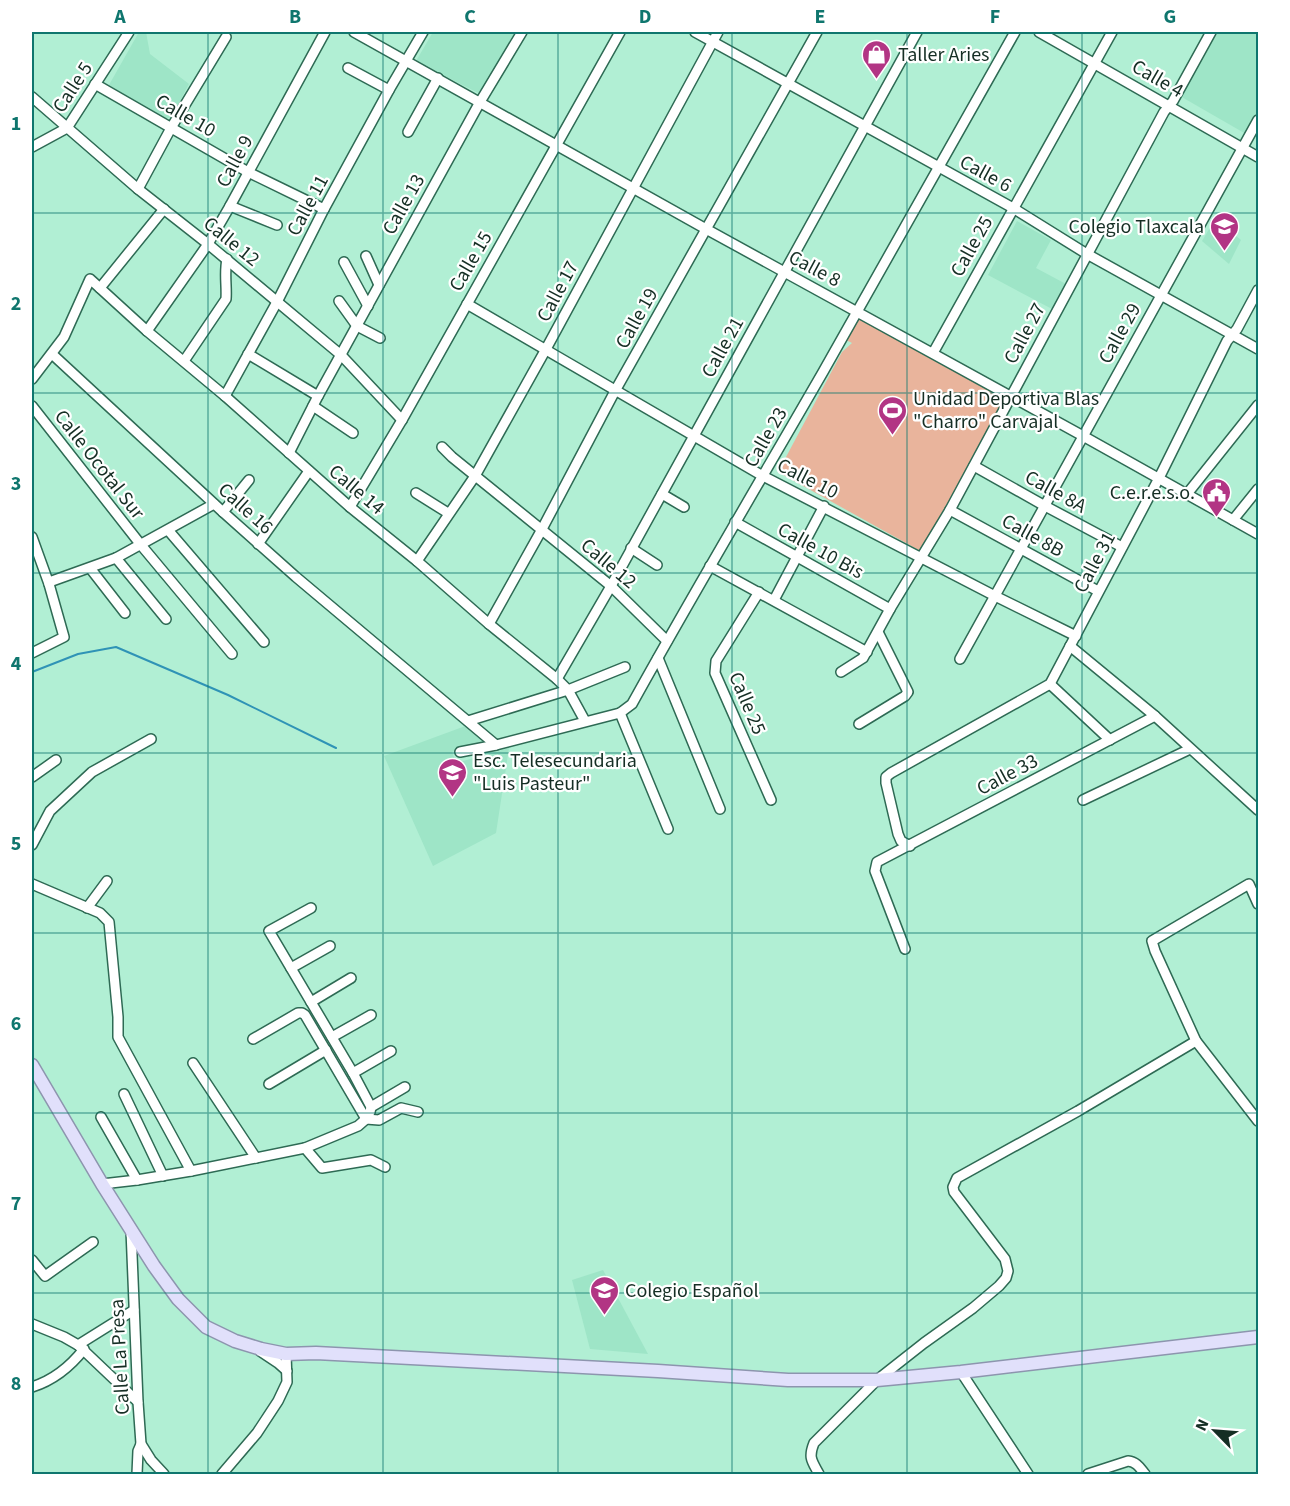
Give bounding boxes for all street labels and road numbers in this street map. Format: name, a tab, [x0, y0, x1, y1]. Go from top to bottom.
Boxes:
street label: Calle 4	[1126, 53, 1189, 105]
street label: Calle 5	[46, 57, 100, 118]
street label: Calle 10	[150, 87, 221, 144]
street label: Calle 9	[209, 130, 260, 193]
street label: Calle 6	[954, 148, 1017, 200]
street label: Calle 13	[376, 169, 432, 240]
street label: Calle 11	[280, 170, 336, 241]
street label: Calle 12	[197, 210, 266, 273]
street label: Calle 25	[944, 211, 1000, 282]
street label: Calle 15	[442, 226, 499, 297]
street label: Calle 8	[783, 243, 846, 294]
street label: Calle 17	[530, 256, 586, 327]
street label: Calle 19	[609, 283, 665, 354]
street label: Calle 27	[997, 298, 1053, 369]
street label: Calle 29	[1092, 298, 1148, 369]
street label: Calle 21	[695, 312, 751, 383]
street label: Calle 23	[737, 402, 794, 473]
street label: Calle Ocotal Sur	[48, 404, 151, 525]
street label: Calle 10	[772, 452, 843, 506]
street label: Calle 14	[322, 458, 390, 522]
street label: Calle 8A	[1020, 464, 1091, 520]
street label: Calle 16	[212, 476, 279, 541]
street label: Calle 8B	[996, 507, 1069, 564]
street label: Calle 10 Bis	[772, 516, 869, 586]
street label: Calle 31	[1067, 527, 1123, 598]
street label: Calle 12	[574, 532, 642, 596]
street label: Calle 25	[721, 668, 773, 739]
street label: Calle 33	[972, 747, 1043, 803]
street label: Calle La Presa	[103, 1298, 137, 1416]

